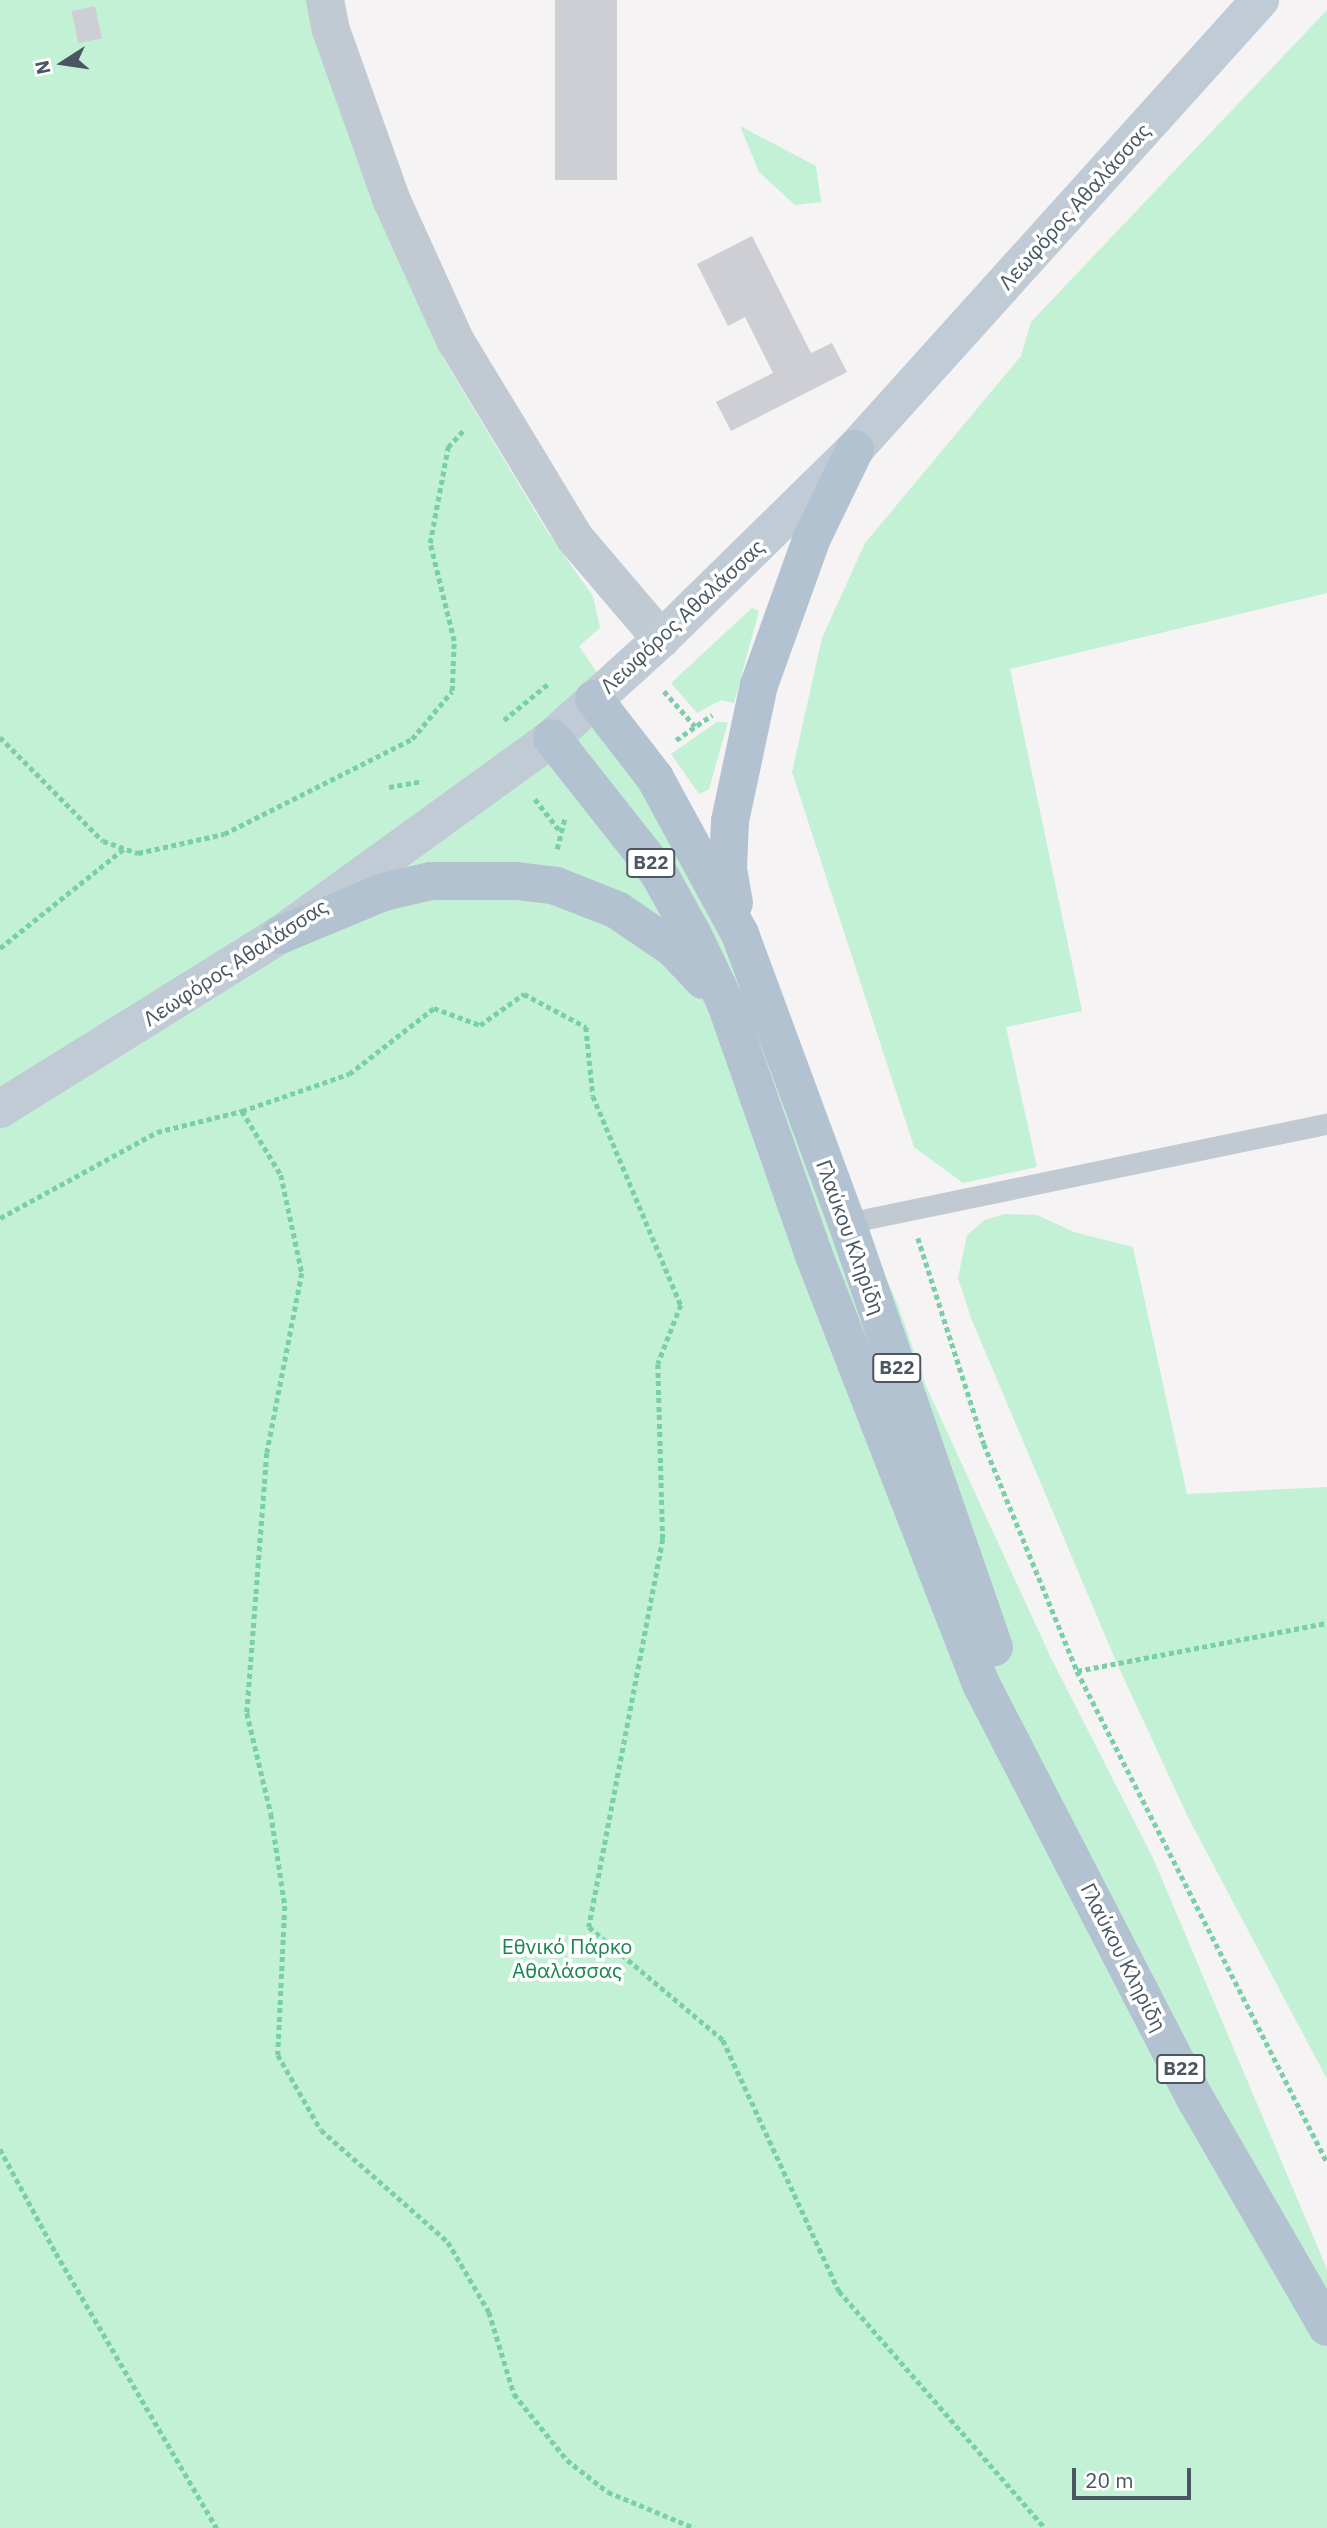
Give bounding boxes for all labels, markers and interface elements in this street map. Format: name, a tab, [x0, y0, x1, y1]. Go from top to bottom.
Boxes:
north arrow	[28, 28, 98, 98]
text: N	[29, 58, 56, 77]
street label: Λεωφόρος Αθαλάσσας	[993, 118, 1155, 294]
street label: Λεωφόρος Αθαλάσσας	[595, 533, 769, 699]
road number: B22	[625, 848, 677, 878]
street label: Λεωφόρος Αθαλάσσας	[138, 893, 332, 1031]
street label: Γλαύκου Κληρίδη	[811, 1156, 891, 1318]
road number: B22	[871, 1352, 923, 1384]
street label: Γλαύκου Κληρίδη	[1076, 1879, 1172, 2035]
park label: Εθνικό Πάρκο Αθαλάσσας	[502, 1933, 632, 1983]
road number: B22	[1155, 2054, 1207, 2084]
scale bar	[1075, 2454, 1194, 2498]
text: 20 m	[1085, 2466, 1134, 2494]

